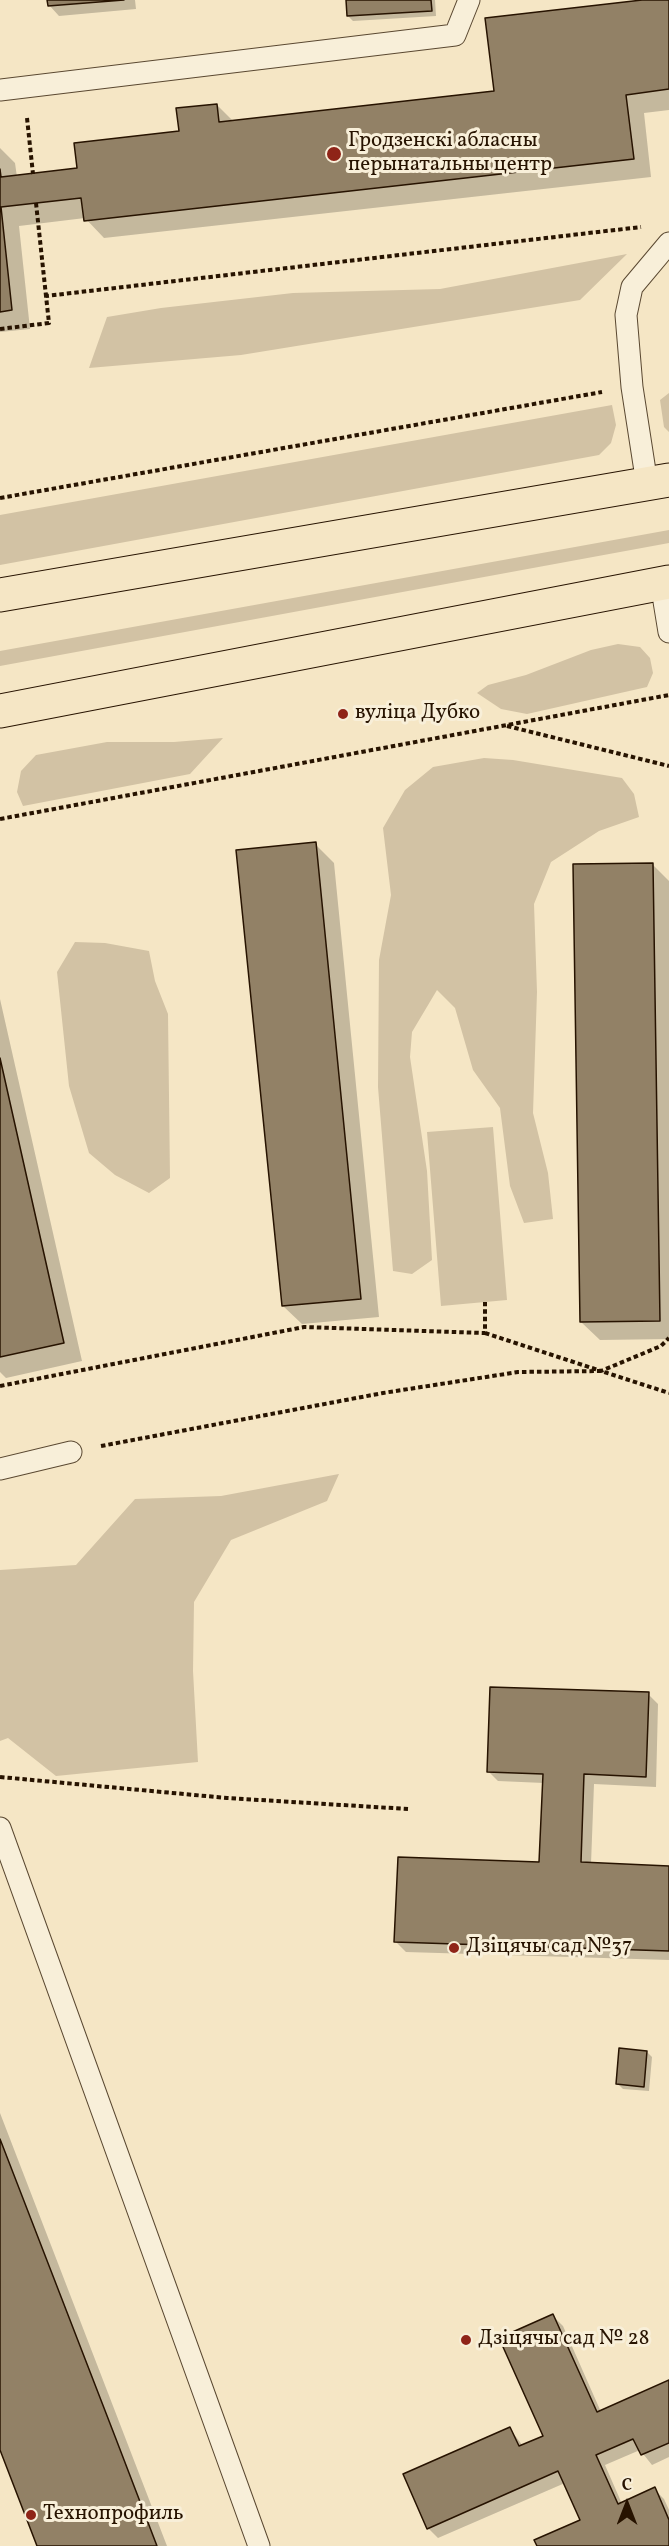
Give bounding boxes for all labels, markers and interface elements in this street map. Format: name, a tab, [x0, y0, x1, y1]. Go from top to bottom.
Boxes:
place label: Гродзенскі абласны перынатальны центр	[348, 129, 552, 179]
marker: Гродзенскі абласны перынатальны центр	[325, 145, 343, 163]
place label: вуліца Дубко	[355, 701, 480, 727]
marker: вуліца Дубко	[336, 707, 350, 721]
place label: Дзіцячы сад №37	[466, 1935, 632, 1961]
marker: Дзіцячы сад №37	[447, 1941, 461, 1955]
place label: Дзіцячы сад № 28	[478, 2327, 649, 2353]
marker: Дзіцячы сад № 28	[459, 2333, 473, 2347]
north arrow	[597, 2474, 657, 2534]
text: С	[622, 2475, 632, 2497]
place label: Технопрофиль	[43, 2502, 184, 2528]
marker: Технопрофиль	[24, 2508, 38, 2522]

